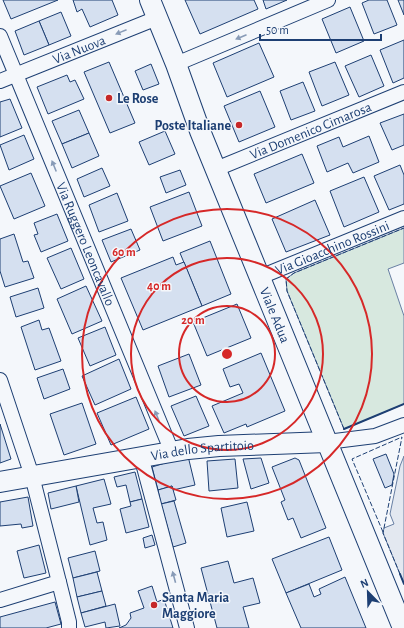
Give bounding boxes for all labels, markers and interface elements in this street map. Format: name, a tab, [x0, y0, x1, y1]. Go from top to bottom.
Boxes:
scale bar	[260, 16, 381, 42]
text: 50 m	[266, 24, 289, 36]
one-way arrow	[115, 30, 127, 36]
street label: Via Nuova	[51, 33, 108, 67]
one-way arrow	[235, 34, 246, 40]
place label: Le Rose	[117, 92, 159, 106]
marker: Le Rose	[104, 93, 114, 103]
street label: Via Domenico Cimarosa	[248, 100, 374, 162]
place label: Poste Italiane	[155, 119, 231, 133]
marker: Poste Italiane	[234, 120, 244, 130]
one-way arrow	[51, 161, 57, 172]
street label: Via Ruggero Leoncavallo	[53, 181, 117, 308]
street label: Via Gioacchino Rossini	[274, 219, 391, 278]
text: 60 m	[112, 246, 136, 258]
text: 40 m	[147, 280, 171, 292]
street label: Viale Adua	[257, 286, 292, 346]
text: 20 m	[181, 314, 205, 326]
centre of rings	[220, 347, 234, 361]
one-way arrow	[154, 409, 160, 421]
street label: Via dello Spartitoio	[150, 439, 254, 463]
one-way arrow	[170, 571, 176, 583]
north arrow	[348, 572, 388, 612]
text: N	[359, 577, 370, 590]
place label: Santa Maria Maggiore	[162, 591, 230, 621]
marker: Santa Maria Maggiore	[149, 600, 159, 610]

